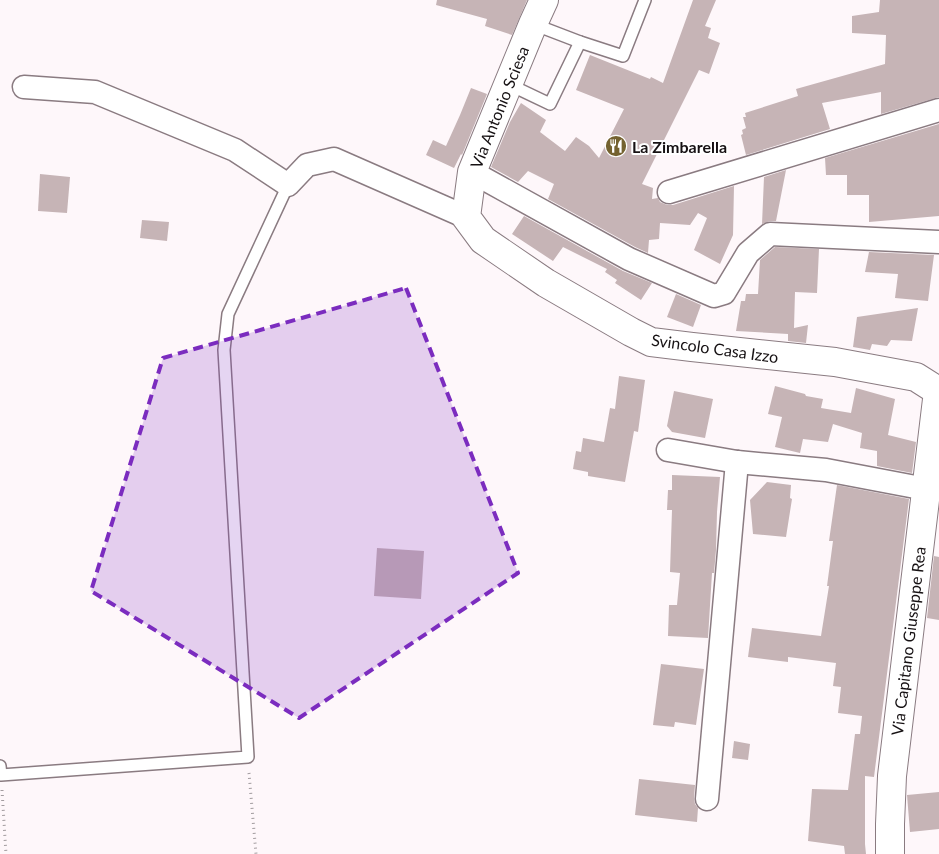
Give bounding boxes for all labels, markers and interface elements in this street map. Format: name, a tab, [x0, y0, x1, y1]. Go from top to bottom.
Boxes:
street label: Via Antonio Sciesa	[466, 43, 532, 171]
restaurant icon: La Zimbarella	[604, 134, 628, 158]
place label: La Zimbarella	[632, 137, 727, 156]
street label: Svincolo Casa Izzo	[650, 330, 780, 366]
street label: Via Capitano Giuseppe Rea	[887, 546, 929, 736]

